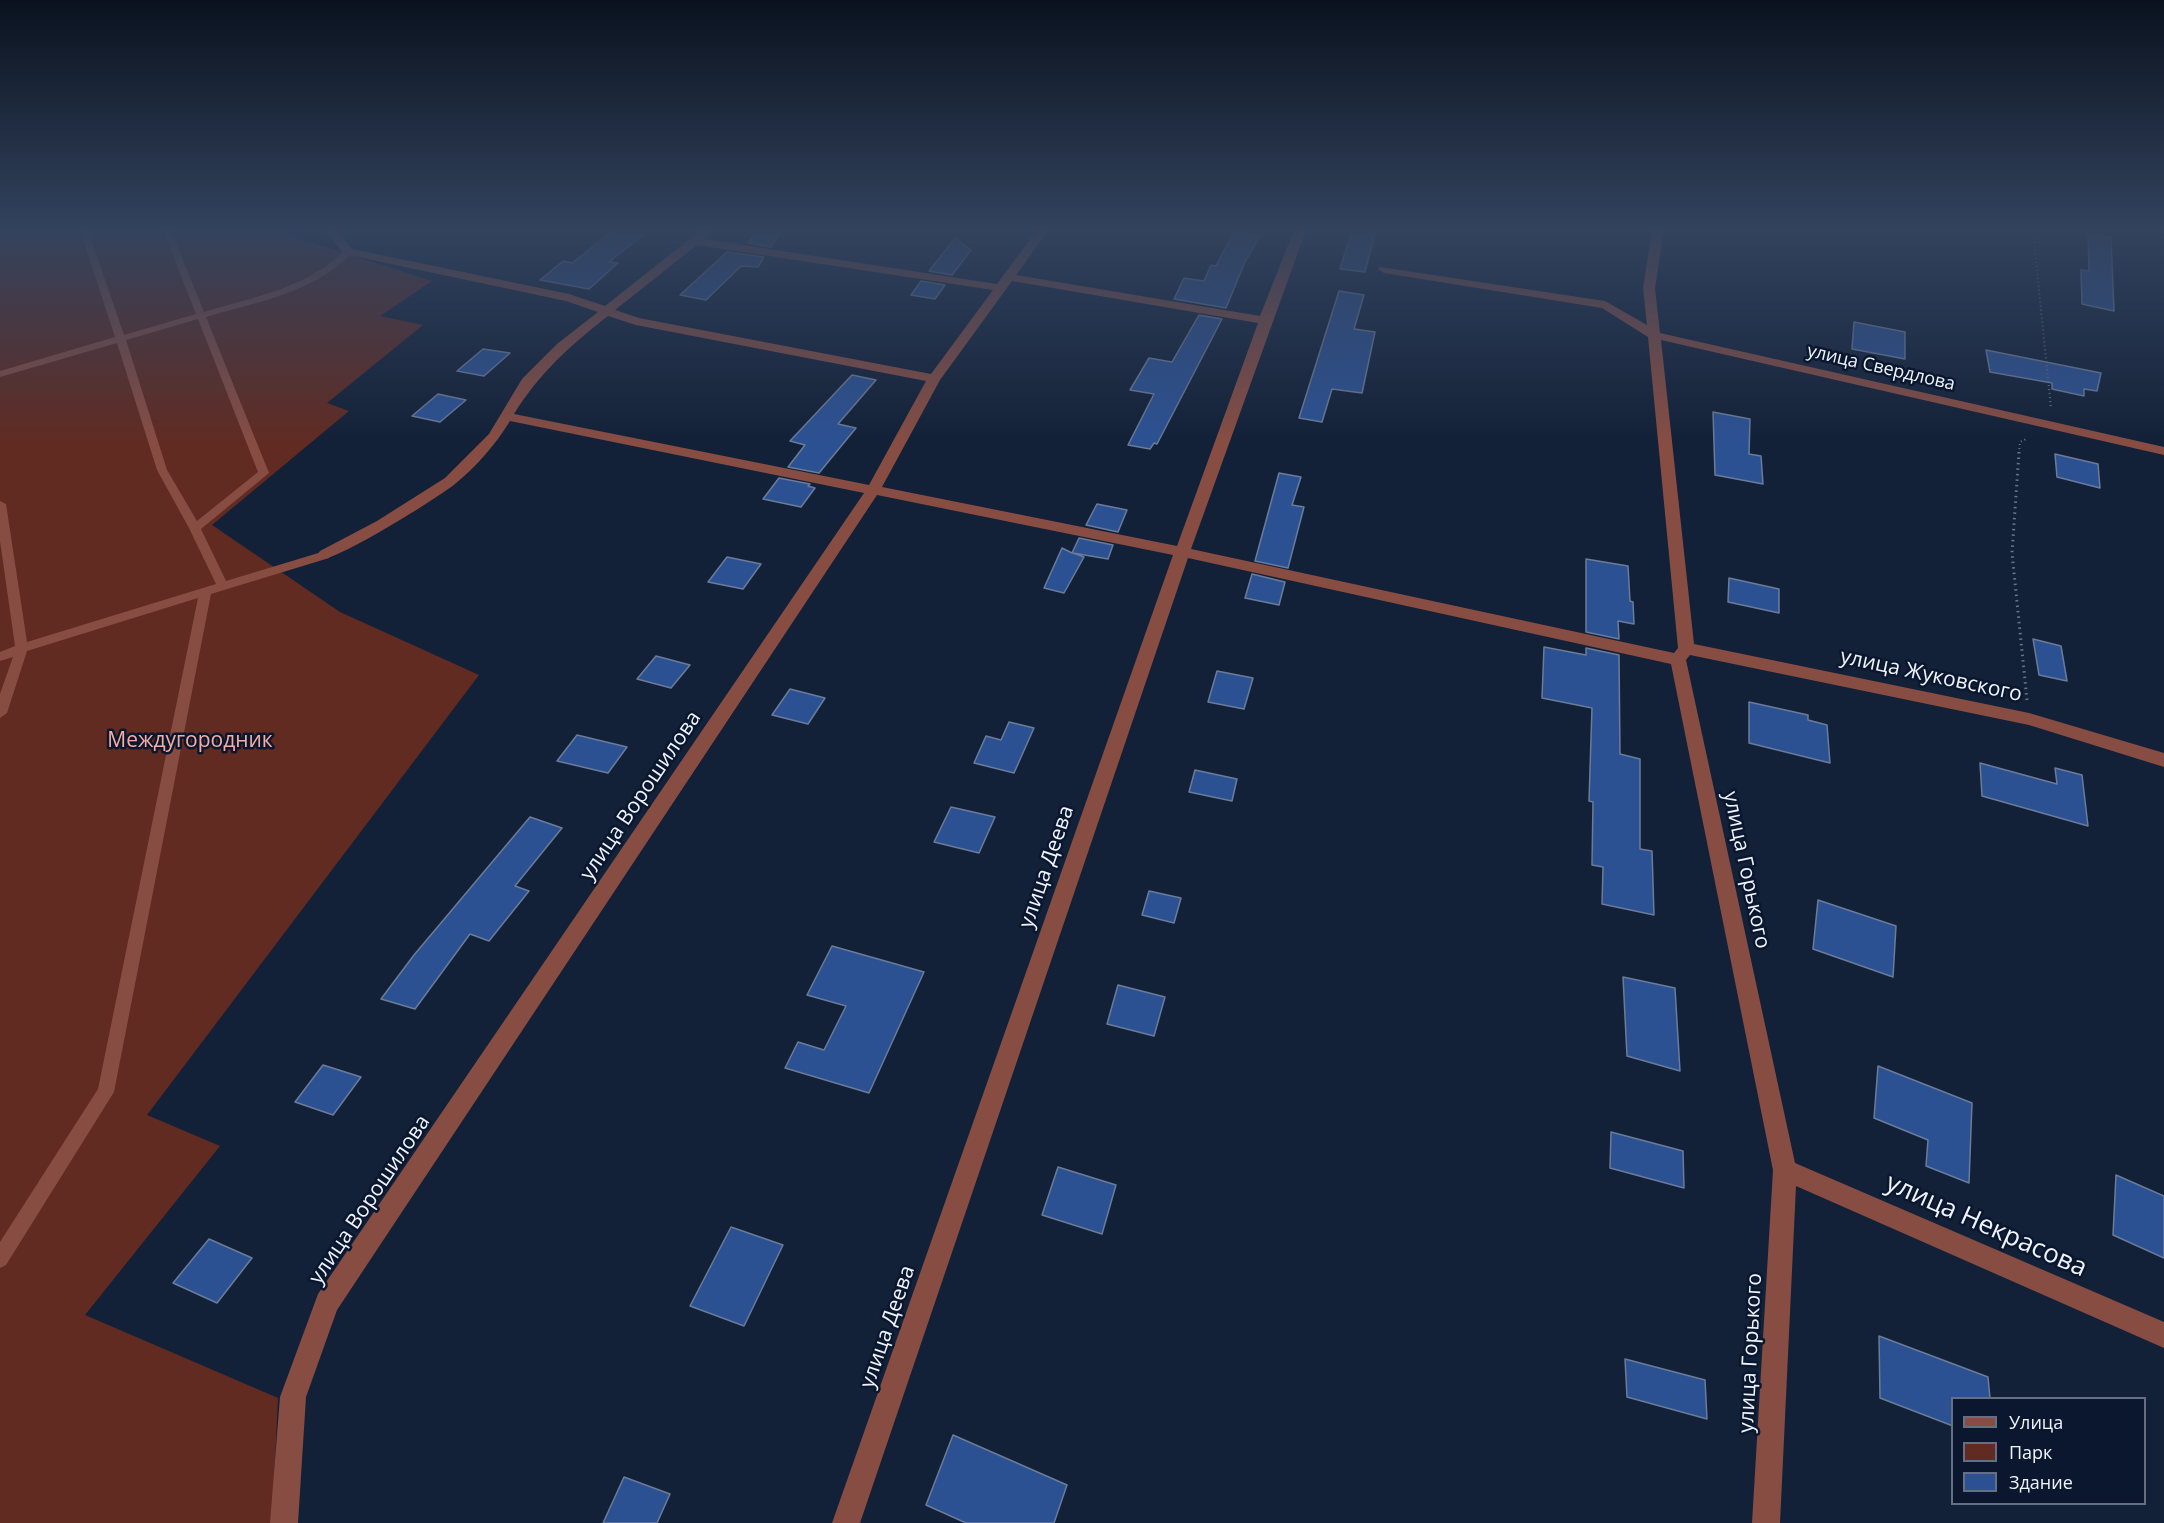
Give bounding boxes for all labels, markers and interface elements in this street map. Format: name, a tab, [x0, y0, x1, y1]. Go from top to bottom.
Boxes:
street label: улица Свердлова	[1805, 340, 1957, 396]
street label: улица Жуковского	[1838, 644, 2024, 708]
street label: улица Ворошилова	[575, 707, 707, 885]
park label: Междугородник	[107, 728, 273, 754]
street label: улица Горького	[1717, 789, 1775, 951]
street label: улица Деева	[1014, 802, 1080, 932]
street label: улица Ворошилова	[304, 1111, 436, 1289]
street label: улица Некрасова	[1881, 1168, 2091, 1284]
street label: улица Деева	[855, 1262, 921, 1392]
street label: улица Горького	[1734, 1272, 1768, 1434]
legend	[1951, 1397, 2146, 1505]
text: Улица	[2009, 1410, 2063, 1434]
text: Парк	[2009, 1440, 2052, 1464]
text: Здание	[2009, 1470, 2073, 1494]

